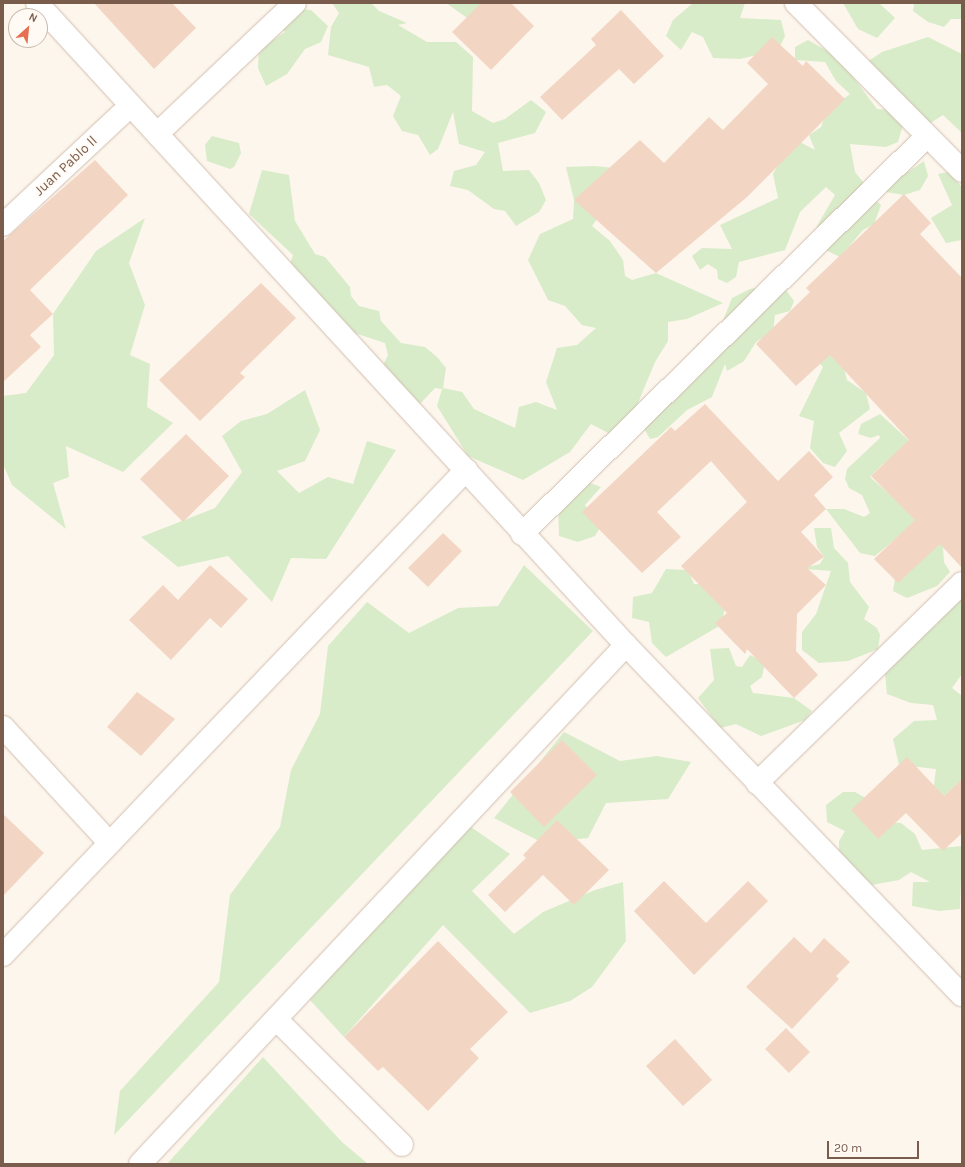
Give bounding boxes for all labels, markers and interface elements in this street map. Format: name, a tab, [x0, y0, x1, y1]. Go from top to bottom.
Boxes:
north arrow	[8, 8, 48, 48]
text: N	[27, 10, 40, 25]
street label: Juan Pablo ll	[31, 133, 101, 199]
scale bar	[829, 1133, 921, 1159]
text: 20 m	[834, 1141, 862, 1155]

